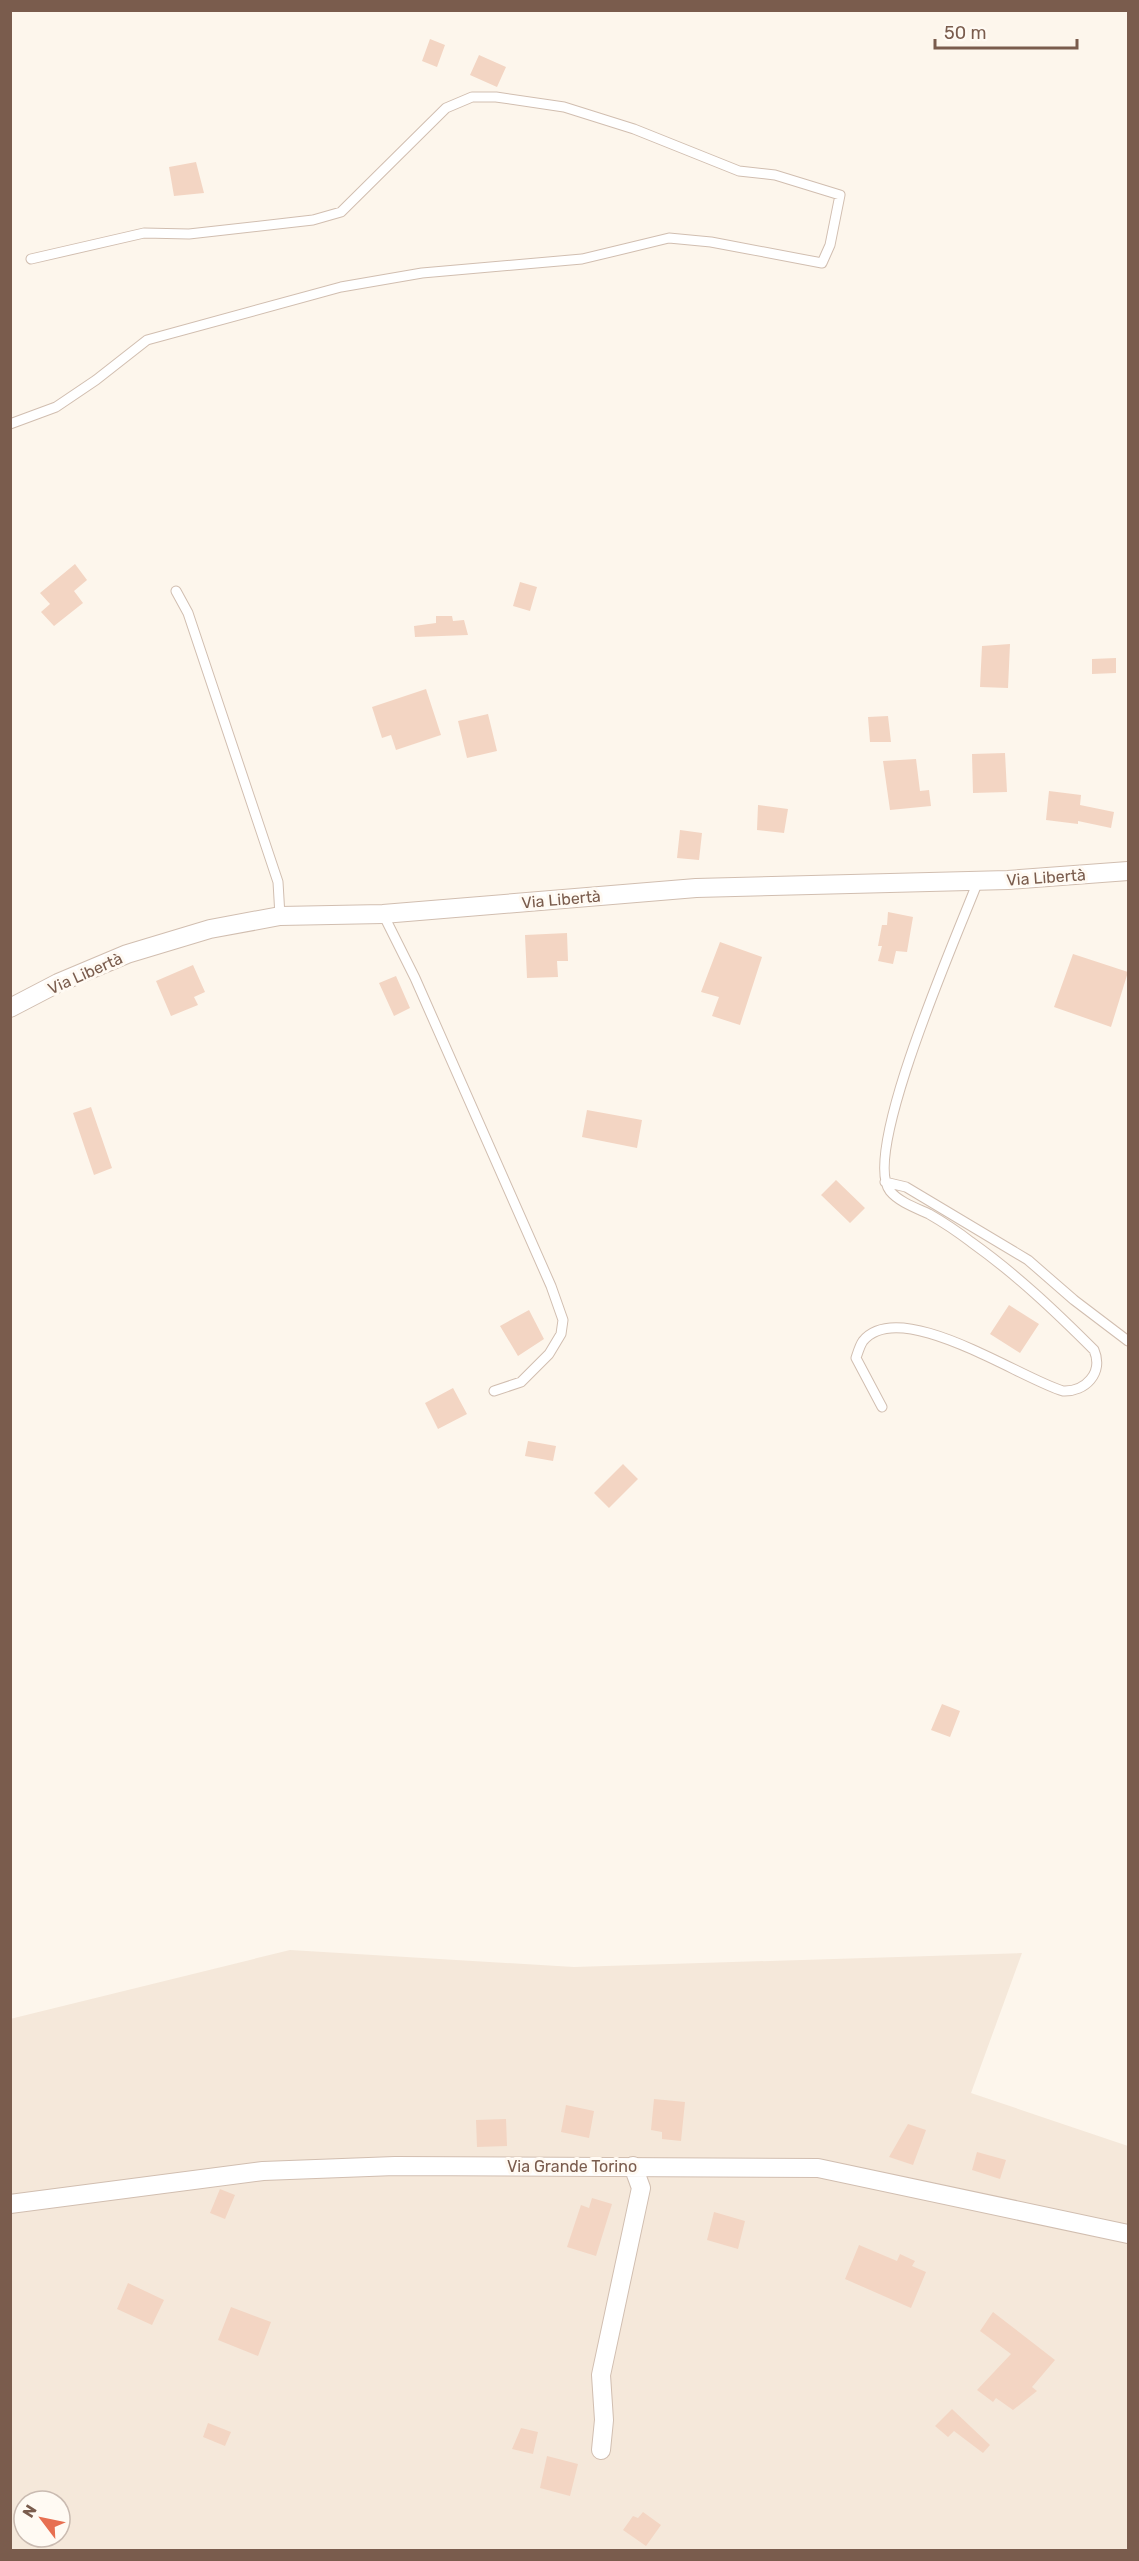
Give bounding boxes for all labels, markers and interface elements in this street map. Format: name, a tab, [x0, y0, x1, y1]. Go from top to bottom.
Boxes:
scale bar	[935, 12, 1078, 50]
text: 50 m	[944, 22, 987, 44]
street label: Via Libertà	[1006, 865, 1086, 890]
street label: Via Libertà	[521, 887, 602, 912]
street label: Via Libertà	[45, 949, 125, 998]
street label: Via Grande Torino	[507, 2157, 637, 2176]
north arrow	[12, 2489, 72, 2549]
text: N	[19, 2501, 41, 2521]

